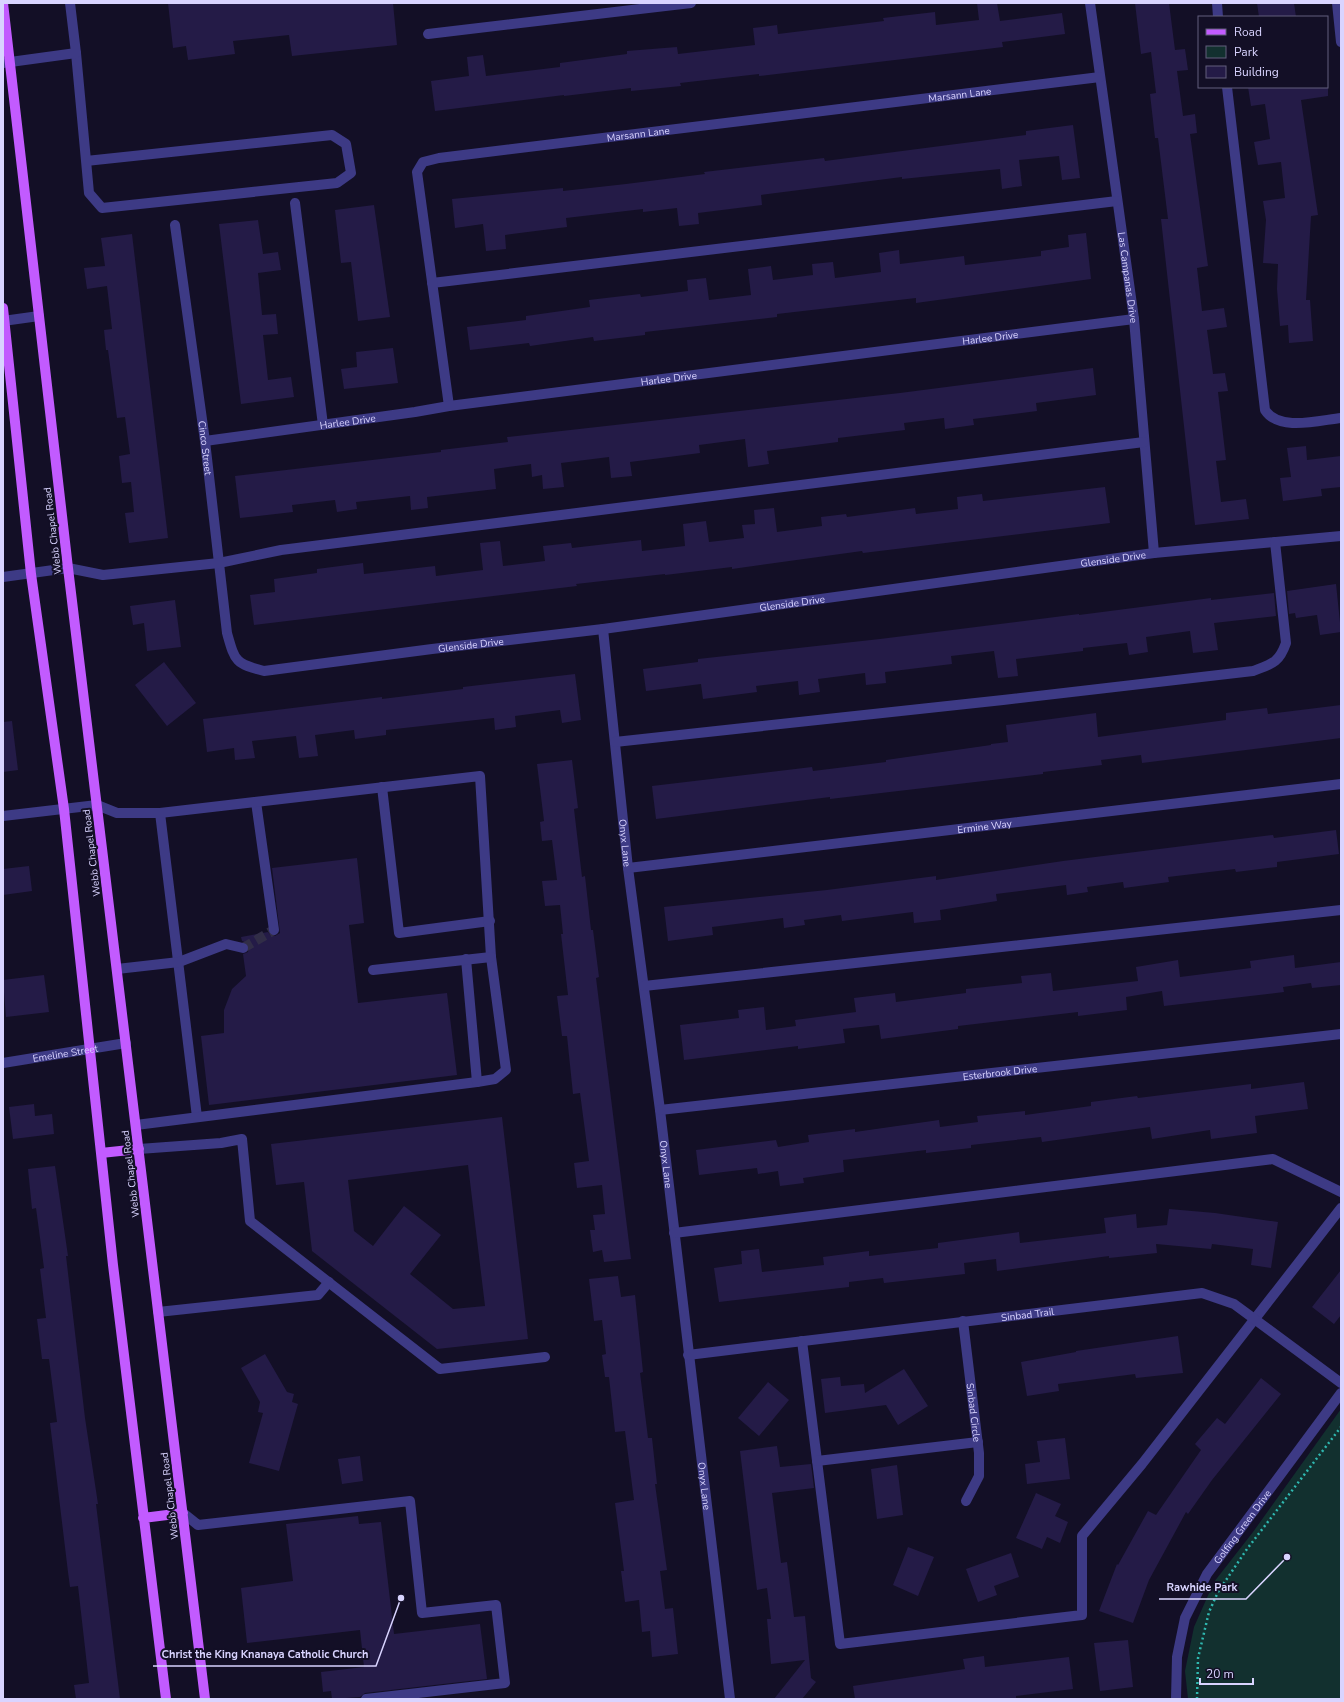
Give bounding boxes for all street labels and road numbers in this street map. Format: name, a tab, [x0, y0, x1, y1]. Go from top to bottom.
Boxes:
street label: Marsann Lane	[928, 84, 992, 106]
street label: Marsann Lane	[606, 124, 671, 145]
street label: Las Campanas Drive	[1114, 231, 1140, 324]
street label: Harlee Drive	[961, 328, 1019, 349]
street label: Harlee Drive	[640, 369, 698, 390]
street label: Harlee Drive	[319, 411, 377, 433]
street label: Cinco Street	[194, 420, 215, 476]
street label: Webb Chapel Road	[41, 486, 65, 575]
street label: Glenside Drive	[1080, 548, 1147, 571]
street label: Glenside Drive	[759, 592, 826, 615]
street label: Glenside Drive	[437, 635, 504, 656]
street label: Webb Chapel Road	[80, 808, 104, 897]
street label: Ermine Way	[957, 817, 1014, 837]
street label: Onyx Lane	[615, 818, 634, 868]
street label: Emeline Street	[32, 1042, 100, 1066]
street label: Esterbrook Drive	[962, 1062, 1038, 1084]
street label: Webb Chapel Road	[119, 1129, 143, 1218]
street label: Onyx Lane	[656, 1140, 675, 1189]
street label: Sinbad Trail	[1000, 1305, 1055, 1325]
street label: Sinbad Circle	[963, 1382, 984, 1443]
street label: Webb Chapel Road	[158, 1451, 182, 1540]
street label: Onyx Lane	[694, 1461, 713, 1511]
street label: Golfing Green Drive	[1211, 1487, 1275, 1567]

